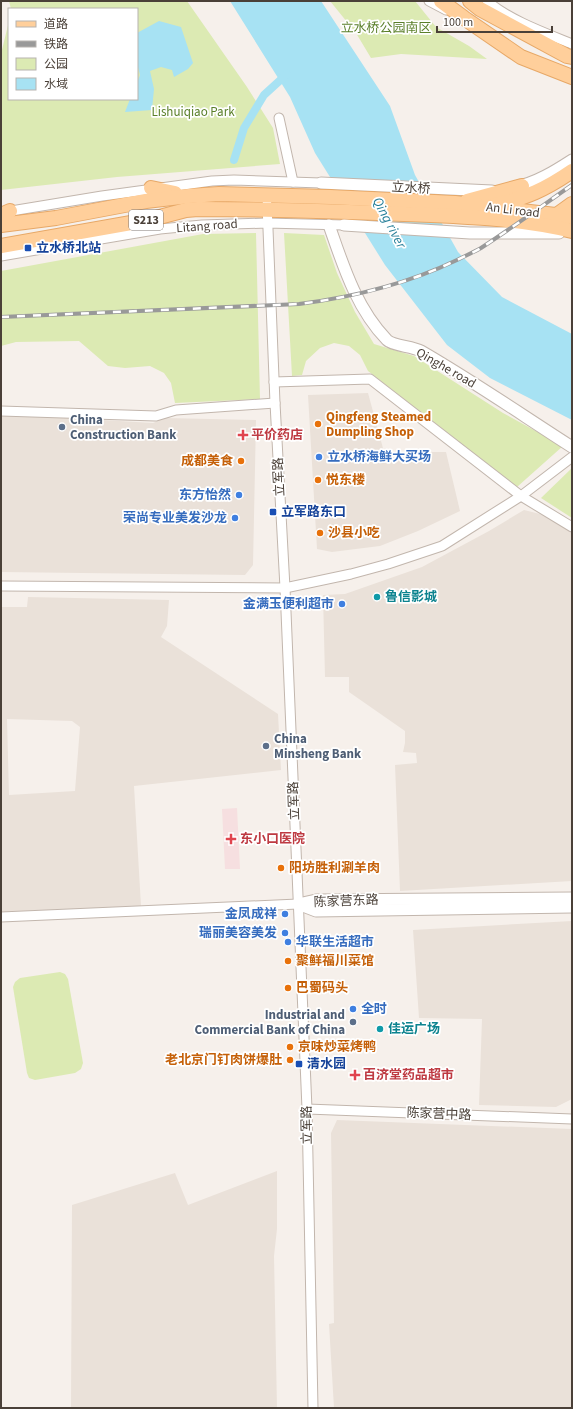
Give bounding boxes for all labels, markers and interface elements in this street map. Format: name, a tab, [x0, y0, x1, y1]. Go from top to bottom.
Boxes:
legend	[8, 8, 138, 100]
scale bar	[437, 8, 552, 34]
text: 100 m	[443, 14, 473, 31]
text: 道路	[44, 16, 68, 33]
park label: 立水桥公园南区	[340, 19, 432, 37]
text: 铁路	[44, 36, 68, 53]
text: 公园	[44, 56, 68, 73]
text: 水域	[44, 76, 68, 93]
park label: Lishuiqiao Park	[151, 103, 235, 121]
street label: 立水桥	[391, 178, 431, 198]
water label: Qing river	[367, 194, 411, 253]
street label: An Li road	[485, 198, 541, 222]
road number: S213	[129, 210, 163, 230]
street label: Litang road	[176, 215, 238, 237]
place label: 立水桥北站	[36, 239, 101, 257]
marker: 立水桥北站	[23, 243, 33, 253]
street label: Qinghe road	[413, 344, 479, 392]
place label: Qingfeng Steamed Dumpling Shop	[326, 408, 431, 441]
place label: China Construction Bank	[70, 411, 177, 444]
marker: Qingfeng Steamed Dumpling Shop	[313, 419, 323, 429]
marker: China Construction Bank	[57, 422, 67, 432]
place label: 平价药店	[251, 426, 303, 444]
marker: 平价药店	[238, 430, 248, 440]
place label: 立水桥海鲜大买场	[327, 448, 431, 466]
place label: 成都美食	[181, 452, 234, 470]
marker: 立水桥海鲜大买场	[314, 452, 324, 462]
marker: 成都美食	[236, 456, 246, 466]
street label: 立军路	[269, 457, 289, 497]
place label: 悦东楼	[326, 471, 365, 489]
marker: 悦东楼	[313, 475, 323, 485]
place label: 东方怡然	[179, 486, 231, 504]
marker: 东方怡然	[234, 490, 244, 500]
place label: 立军路东口	[281, 503, 346, 521]
marker: 立军路东口	[268, 507, 278, 517]
place label: 荣尚专业美发沙龙	[123, 509, 227, 527]
marker: 荣尚专业美发沙龙	[230, 513, 240, 523]
place label: 沙县小吃	[328, 524, 380, 542]
marker: 沙县小吃	[315, 528, 325, 538]
place label: 鲁信影城	[385, 588, 437, 606]
marker: 鲁信影城	[372, 592, 382, 602]
place label: 金满玉便利超市	[243, 595, 334, 613]
marker: 金满玉便利超市	[337, 599, 347, 609]
place label: China Minsheng Bank	[274, 730, 362, 763]
marker: China Minsheng Bank	[261, 741, 271, 751]
street label: 立军路	[284, 781, 304, 821]
place label: 东小口医院	[240, 830, 305, 848]
marker: 东小口医院	[225, 833, 237, 845]
place label: 阳坊胜利涮羊肉	[289, 859, 380, 877]
marker: 阳坊胜利涮羊肉	[276, 863, 286, 873]
street label: 陈家营东路	[313, 891, 379, 911]
place label: 金凤成祥	[225, 905, 277, 923]
marker: 金凤成祥	[280, 909, 290, 919]
place label: 瑞丽美容美发	[199, 924, 277, 942]
marker: 瑞丽美容美发	[280, 928, 290, 938]
place label: 华联生活超市	[296, 933, 374, 951]
marker: 华联生活超市	[283, 937, 293, 947]
place label: 聚鲜福川菜馆	[296, 952, 374, 970]
marker: 聚鲜福川菜馆	[283, 956, 293, 966]
place label: 巴蜀码头	[296, 979, 348, 997]
marker: 巴蜀码头	[283, 983, 293, 993]
place label: 全时	[361, 1000, 387, 1018]
marker: 全时	[348, 1004, 358, 1014]
place label: Industrial and Commercial Bank of China	[194, 1006, 345, 1039]
marker: Industrial and Commercial Bank of China	[348, 1017, 358, 1027]
place label: 佳运广场	[388, 1020, 440, 1038]
marker: 佳运广场	[375, 1024, 385, 1034]
place label: 京味炒菜烤鸭	[298, 1038, 376, 1056]
marker: 京味炒菜烤鸭	[285, 1042, 295, 1052]
place label: 老北京门钉肉饼爆肚	[165, 1051, 282, 1069]
marker: 老北京门钉肉饼爆肚	[285, 1055, 295, 1065]
place label: 清水园	[307, 1055, 346, 1073]
marker: 清水园	[294, 1059, 304, 1069]
place label: 百济堂药品超市	[363, 1066, 454, 1084]
marker: 百济堂药品超市	[350, 1070, 360, 1080]
street label: 陈家营中路	[406, 1104, 472, 1124]
street label: 立军路	[298, 1105, 316, 1145]

